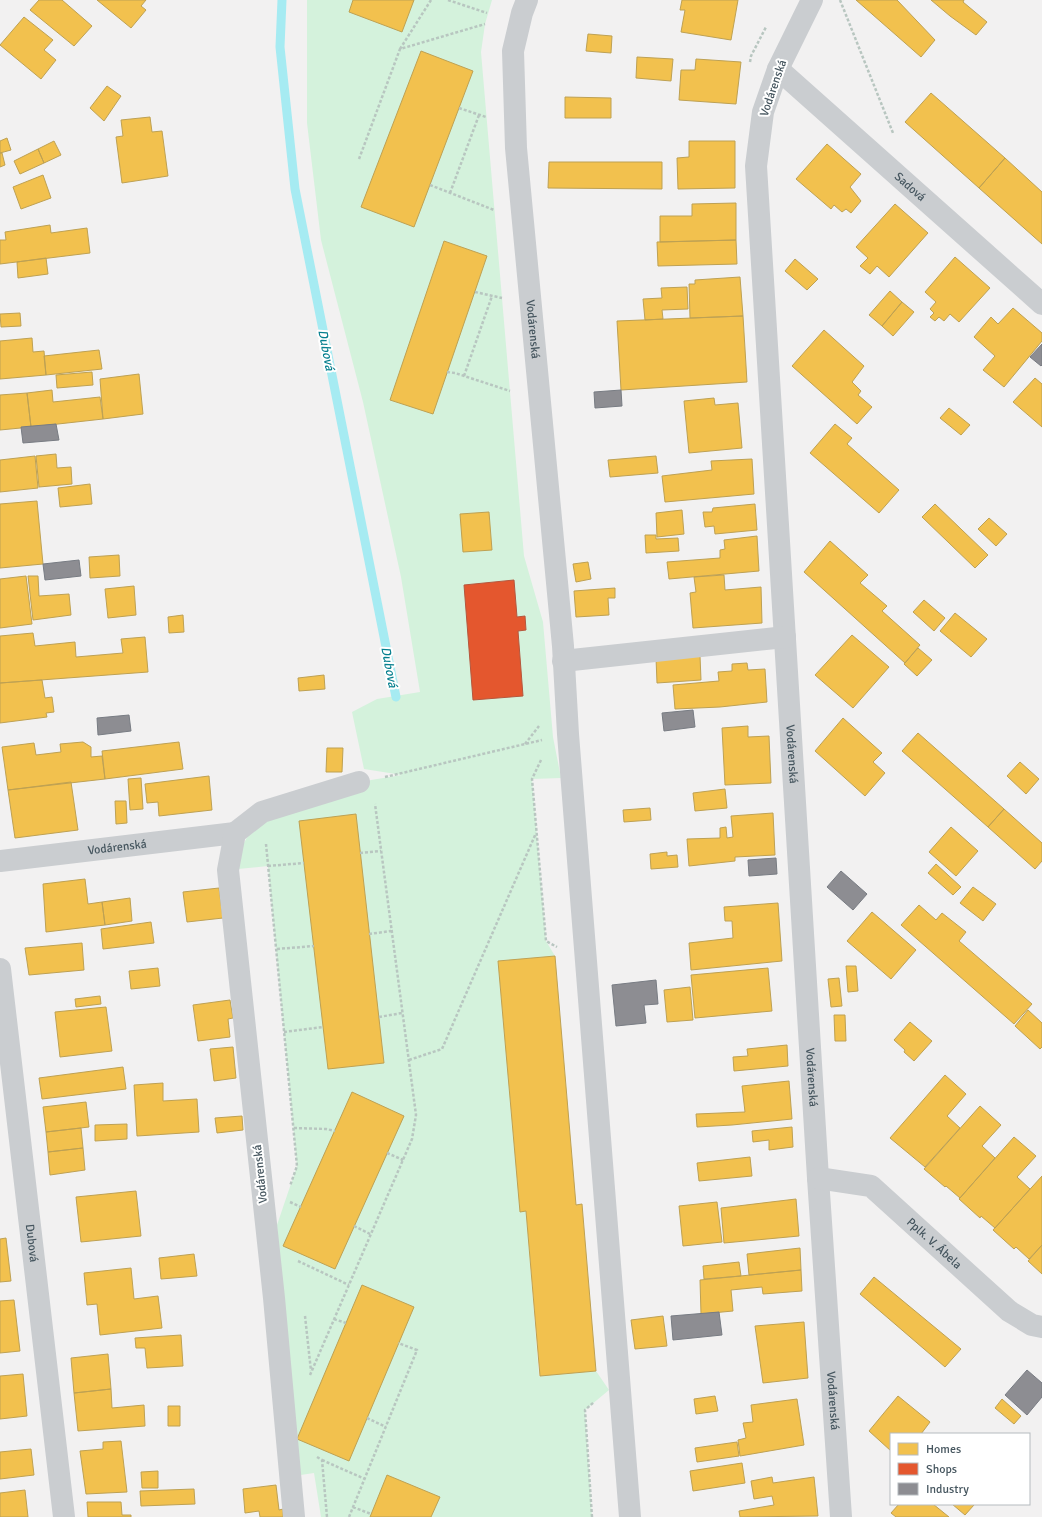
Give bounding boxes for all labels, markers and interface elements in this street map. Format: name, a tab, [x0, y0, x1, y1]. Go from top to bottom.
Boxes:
street label: Vodárenská	[757, 58, 790, 119]
street label: Sadová	[891, 169, 929, 205]
street label: Vodárenská	[522, 299, 543, 359]
water label: Dubová	[314, 328, 338, 373]
water label: Dubová	[377, 645, 401, 690]
street label: Vodárenská	[782, 724, 801, 784]
street label: Vodárenská	[87, 837, 147, 858]
street label: Vodárenská	[802, 1047, 821, 1107]
street label: Vodárenská	[250, 1144, 271, 1204]
street label: Pplk. V. Ábela	[903, 1215, 965, 1273]
street label: Dubová	[22, 1223, 41, 1263]
street label: Vodárenská	[823, 1371, 842, 1431]
legend	[890, 1433, 1030, 1505]
text: Homes	[926, 1442, 961, 1457]
text: Shops	[926, 1462, 957, 1477]
text: Industry	[926, 1482, 969, 1497]

